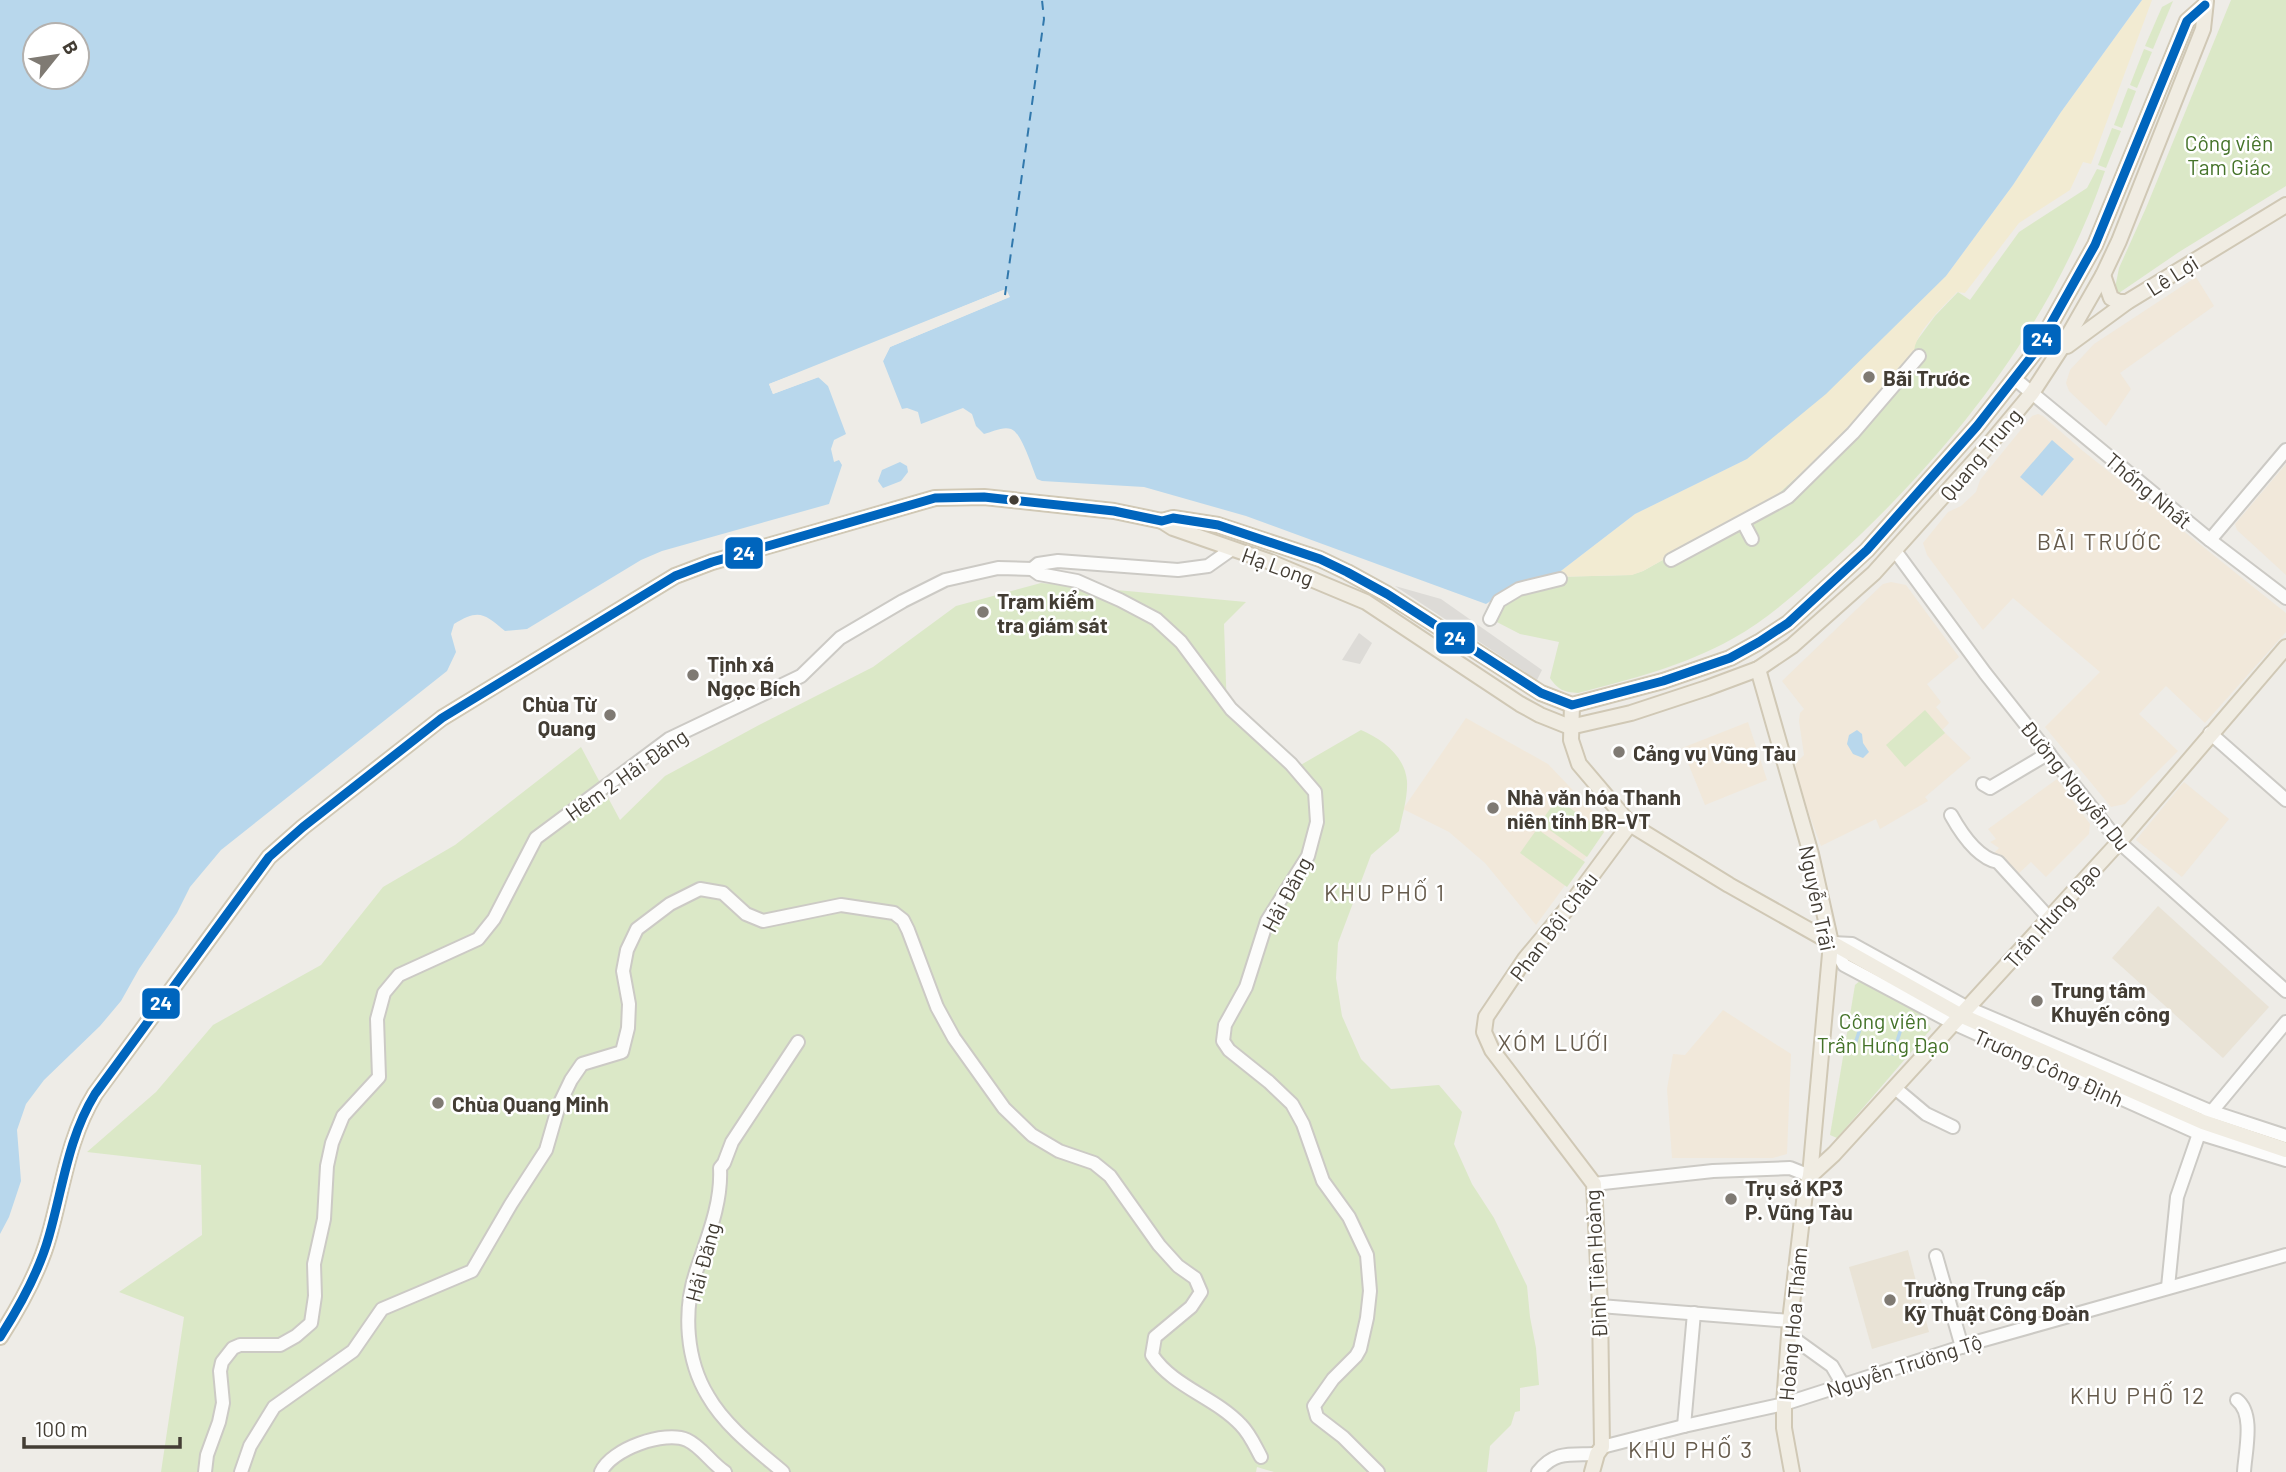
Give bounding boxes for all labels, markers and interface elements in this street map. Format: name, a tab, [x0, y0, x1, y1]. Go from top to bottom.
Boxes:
north arrow	[21, 21, 91, 91]
text: B	[58, 36, 84, 58]
park label: Công viên Tam Giác	[2185, 130, 2273, 179]
street label: Lê Lợi	[2142, 250, 2202, 300]
line badge: 24	[2022, 323, 2062, 356]
text: 24	[2031, 327, 2053, 350]
place label: Bãi Trước	[1883, 365, 1970, 390]
marker: Bãi Trước	[1861, 369, 1877, 385]
street label: Quang Trung	[1934, 403, 2026, 505]
street label: Thống Nhất	[2101, 447, 2197, 533]
unlabelled marker	[1007, 493, 1021, 507]
district label: BÃI TRƯỚC	[2037, 527, 2163, 555]
line badge: 24	[724, 536, 764, 570]
text: 24	[733, 541, 755, 564]
street label: Hạ Long	[1239, 542, 1317, 590]
place label: Trạm kiểm tra giám sát	[997, 588, 1108, 637]
marker: Trạm kiểm tra giám sát	[975, 604, 991, 620]
line badge: 24	[1435, 621, 1476, 655]
text: 24	[1444, 626, 1466, 649]
place label: Tịnh xá Ngọc Bích	[707, 651, 800, 700]
marker: Tịnh xá Ngọc Bích	[685, 667, 701, 683]
place label: Chùa Từ Quang	[522, 691, 597, 740]
marker: Chùa Từ Quang	[602, 707, 618, 723]
street label: Đường Nguyễn Du	[2016, 715, 2136, 855]
street label: Hẻm 2 Hải Đăng	[560, 723, 692, 825]
place label: Cảng vụ Vũng Tàu	[1633, 740, 1796, 765]
marker: Cảng vụ Vũng Tàu	[1611, 744, 1627, 760]
place label: Nhà văn hóa Thanh niên tỉnh BR-VT	[1507, 784, 1681, 833]
marker: Nhà văn hóa Thanh niên tỉnh BR-VT	[1485, 800, 1501, 816]
street label: Nguyễn Trãi	[1795, 843, 1841, 953]
street label: Hải Đăng	[1256, 852, 1316, 936]
street label: Trần Hưng Đạo	[1998, 857, 2106, 973]
street label: Phan Bội Châu	[1504, 867, 1602, 985]
district label: KHU PHỐ 1	[1324, 878, 1446, 906]
place label: Trung tâm Khuyến công	[2051, 977, 2170, 1026]
line badge: 24	[141, 987, 181, 1020]
text: 24	[150, 991, 172, 1014]
marker: Trung tâm Khuyến công	[2029, 993, 2045, 1009]
park label: Công viên Trần Hưng Đạo	[1817, 1008, 1949, 1057]
street label: Trương Công Định	[1970, 1023, 2128, 1111]
district label: XÓM LƯỚI	[1498, 1028, 1610, 1056]
place label: Chùa Quang Minh	[452, 1091, 609, 1116]
marker: Chùa Quang Minh	[430, 1095, 446, 1111]
place label: Trụ sở KP3 P. Vũng Tàu	[1745, 1175, 1853, 1224]
street label: Đinh Tiên Hoàng	[1579, 1189, 1611, 1339]
marker: Trụ sở KP3 P. Vũng Tàu	[1723, 1191, 1739, 1207]
street label: Hải Đăng	[679, 1219, 725, 1305]
street label: Hoàng Hoa Thám	[1773, 1246, 1811, 1402]
place label: Trường Trung cấp Kỹ Thuật Công Đoàn	[1904, 1276, 2089, 1325]
marker: Trường Trung cấp Kỹ Thuật Công Đoàn	[1882, 1292, 1898, 1308]
street label: Nguyễn Trường Tộ	[1823, 1328, 1985, 1402]
district label: KHU PHỐ 12	[2070, 1381, 2206, 1409]
scale bar	[24, 1406, 180, 1450]
text: 100 m	[35, 1416, 88, 1441]
district label: KHU PHỐ 3	[1628, 1435, 1754, 1463]

